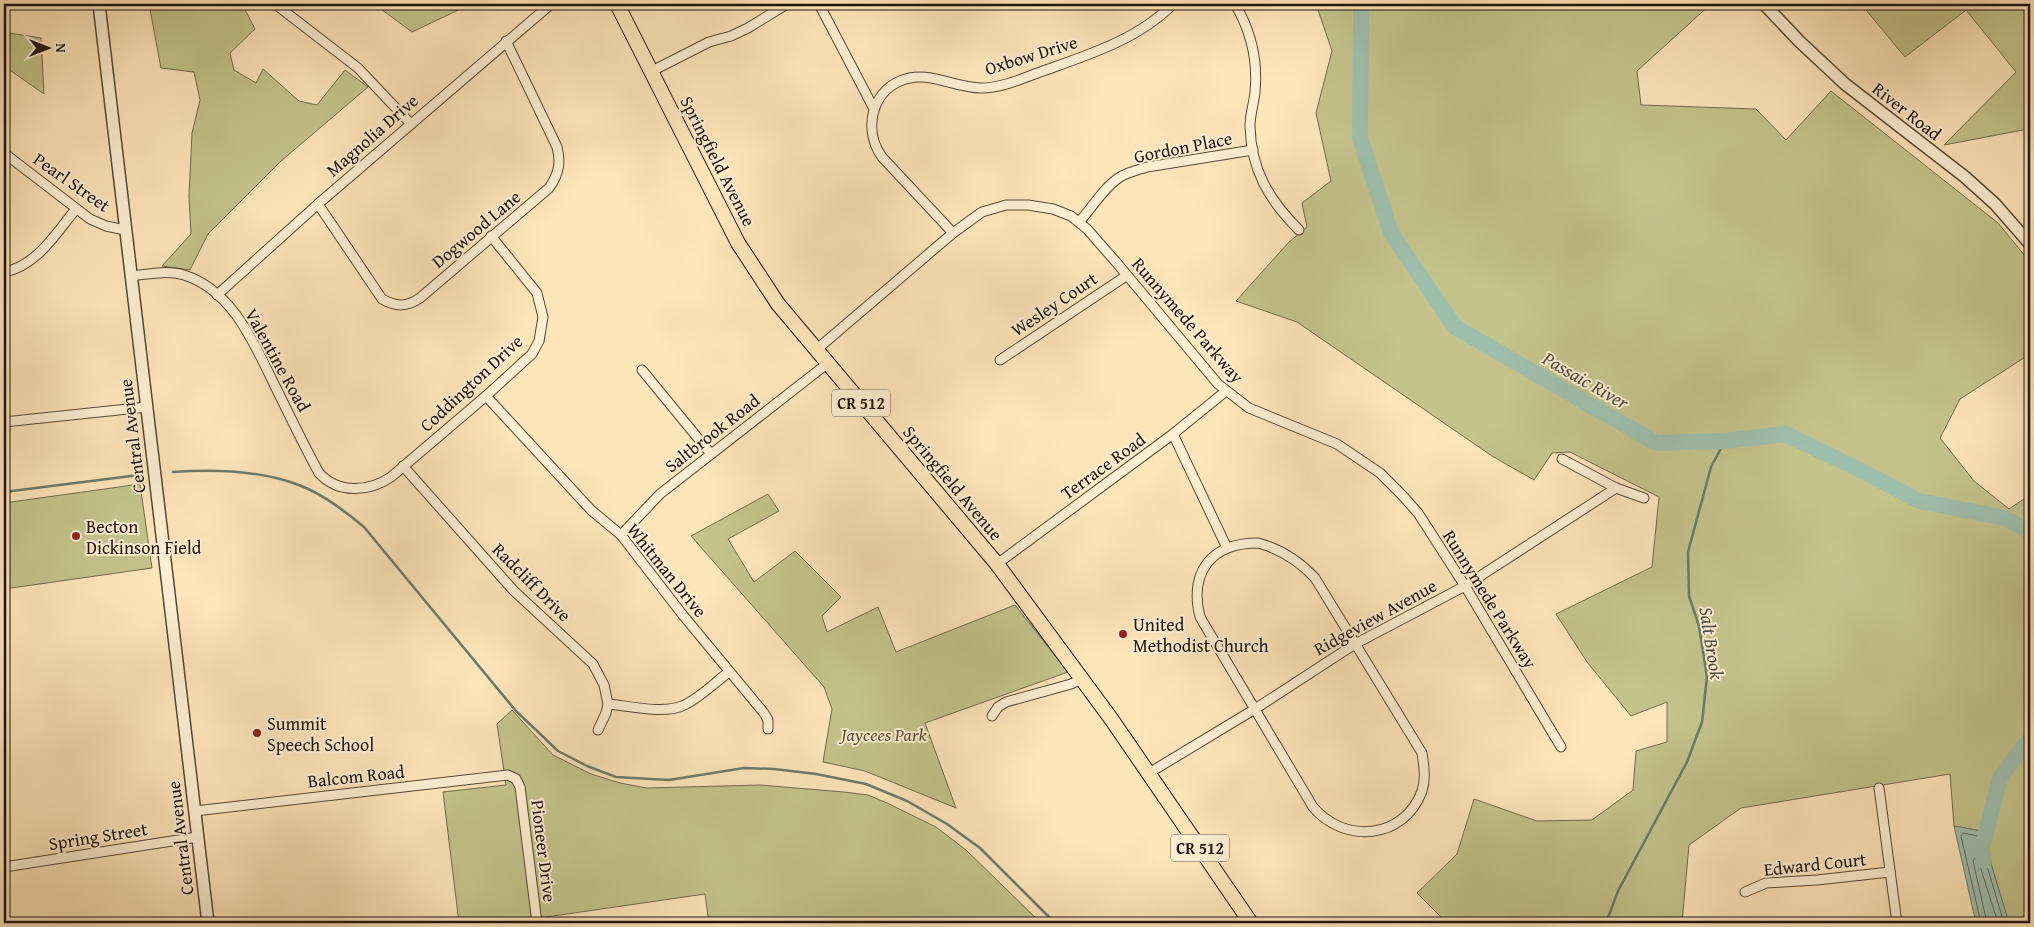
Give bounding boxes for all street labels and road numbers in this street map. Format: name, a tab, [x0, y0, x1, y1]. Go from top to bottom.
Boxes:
street label: Oxbow Drive	[981, 28, 1081, 82]
street label: River Road	[1867, 75, 1948, 147]
street label: Magnolia Drive	[320, 87, 424, 183]
street label: Springfield Avenue	[673, 91, 763, 231]
street label: Gordon Place	[1132, 124, 1234, 170]
street label: Pearl Street	[28, 146, 117, 219]
street label: Dogwood Lane	[425, 184, 527, 274]
street label: Runnymede Parkway	[1126, 251, 1250, 389]
street label: Wesley Court	[1005, 265, 1103, 343]
street label: Valentine Road	[238, 303, 318, 417]
street label: Coddington Drive	[413, 328, 529, 438]
street label: Central Avenue	[112, 377, 152, 495]
street label: Saltbrook Road	[659, 387, 766, 479]
road number: CR 512	[832, 389, 890, 416]
street label: Springfield Avenue	[897, 419, 1009, 547]
street label: Terrace Road	[1055, 426, 1151, 506]
street label: Whitman Drive	[620, 517, 714, 623]
street label: Runnymede Parkway	[1436, 524, 1544, 674]
street label: Radcliff Drive	[486, 536, 578, 628]
street label: Ridgeview Avenue	[1309, 572, 1441, 662]
street label: Balcom Road	[306, 757, 406, 795]
street label: Central Avenue	[160, 779, 200, 897]
street label: Pioneer Drive	[524, 798, 564, 904]
street label: Spring Street	[47, 815, 150, 857]
road number: CR 512	[1171, 834, 1229, 861]
street label: Edward Court	[1762, 845, 1868, 883]

